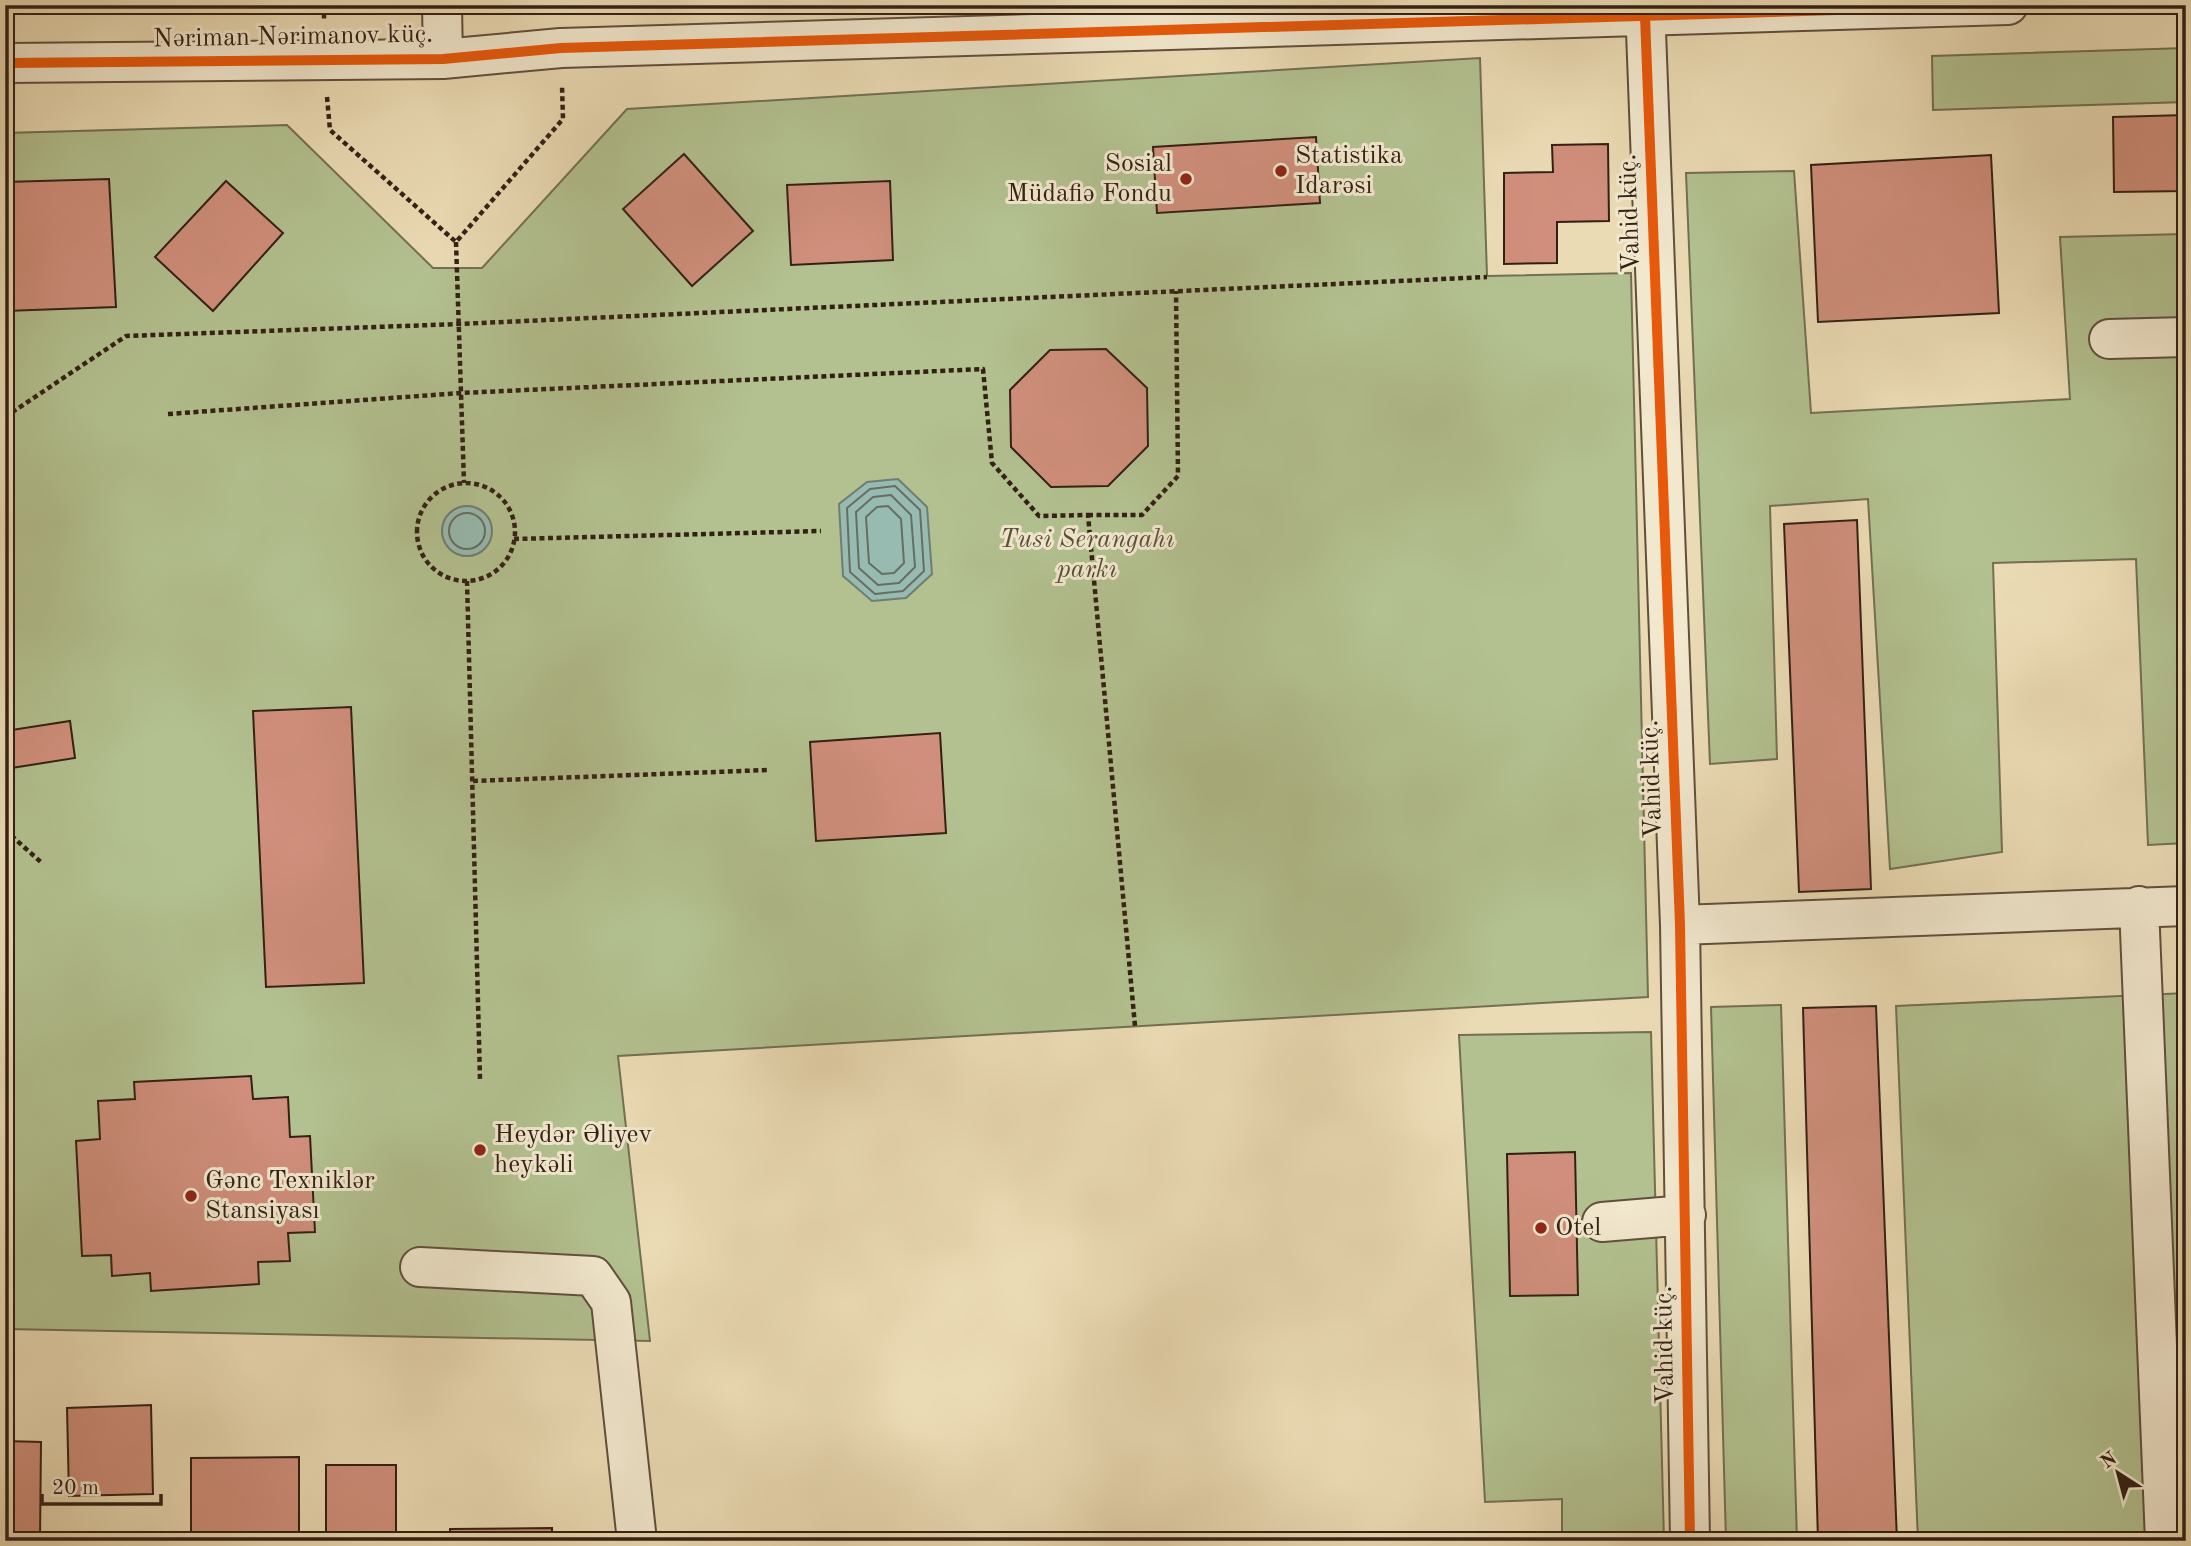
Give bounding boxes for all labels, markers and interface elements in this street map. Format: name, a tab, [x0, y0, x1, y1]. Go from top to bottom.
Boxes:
street label: Nəriman Nərimanov küç.	[153, 22, 433, 52]
place label: Statistika Idarəsi	[1295, 143, 1403, 199]
place label: Sosial Müdafiə Fondu	[1007, 151, 1172, 207]
street label: Vahid küç.	[1615, 153, 1645, 273]
marker: Statistika Idarəsi	[1273, 163, 1289, 179]
marker: Sosial Müdafiə Fondu	[1178, 171, 1194, 187]
park label: Tusi Serangahı parkı	[1000, 527, 1175, 583]
street label: Vahid küç.	[1637, 719, 1667, 839]
place label: Heydər Əliyev heykəli	[494, 1122, 652, 1178]
marker: Heydər Əliyev heykəli	[472, 1142, 488, 1158]
place label: Gənc Texniklər Stansiyası	[205, 1168, 375, 1224]
marker: Gənc Texniklər Stansiyası	[183, 1188, 199, 1204]
place label: Otel	[1555, 1215, 1601, 1241]
marker: Otel	[1533, 1220, 1549, 1236]
street label: Vahid küç.	[1651, 1285, 1679, 1405]
north arrow	[2082, 1438, 2152, 1508]
text: N	[2098, 1449, 2121, 1473]
scale bar	[42, 1462, 161, 1506]
text: 20 m	[52, 1478, 99, 1499]

